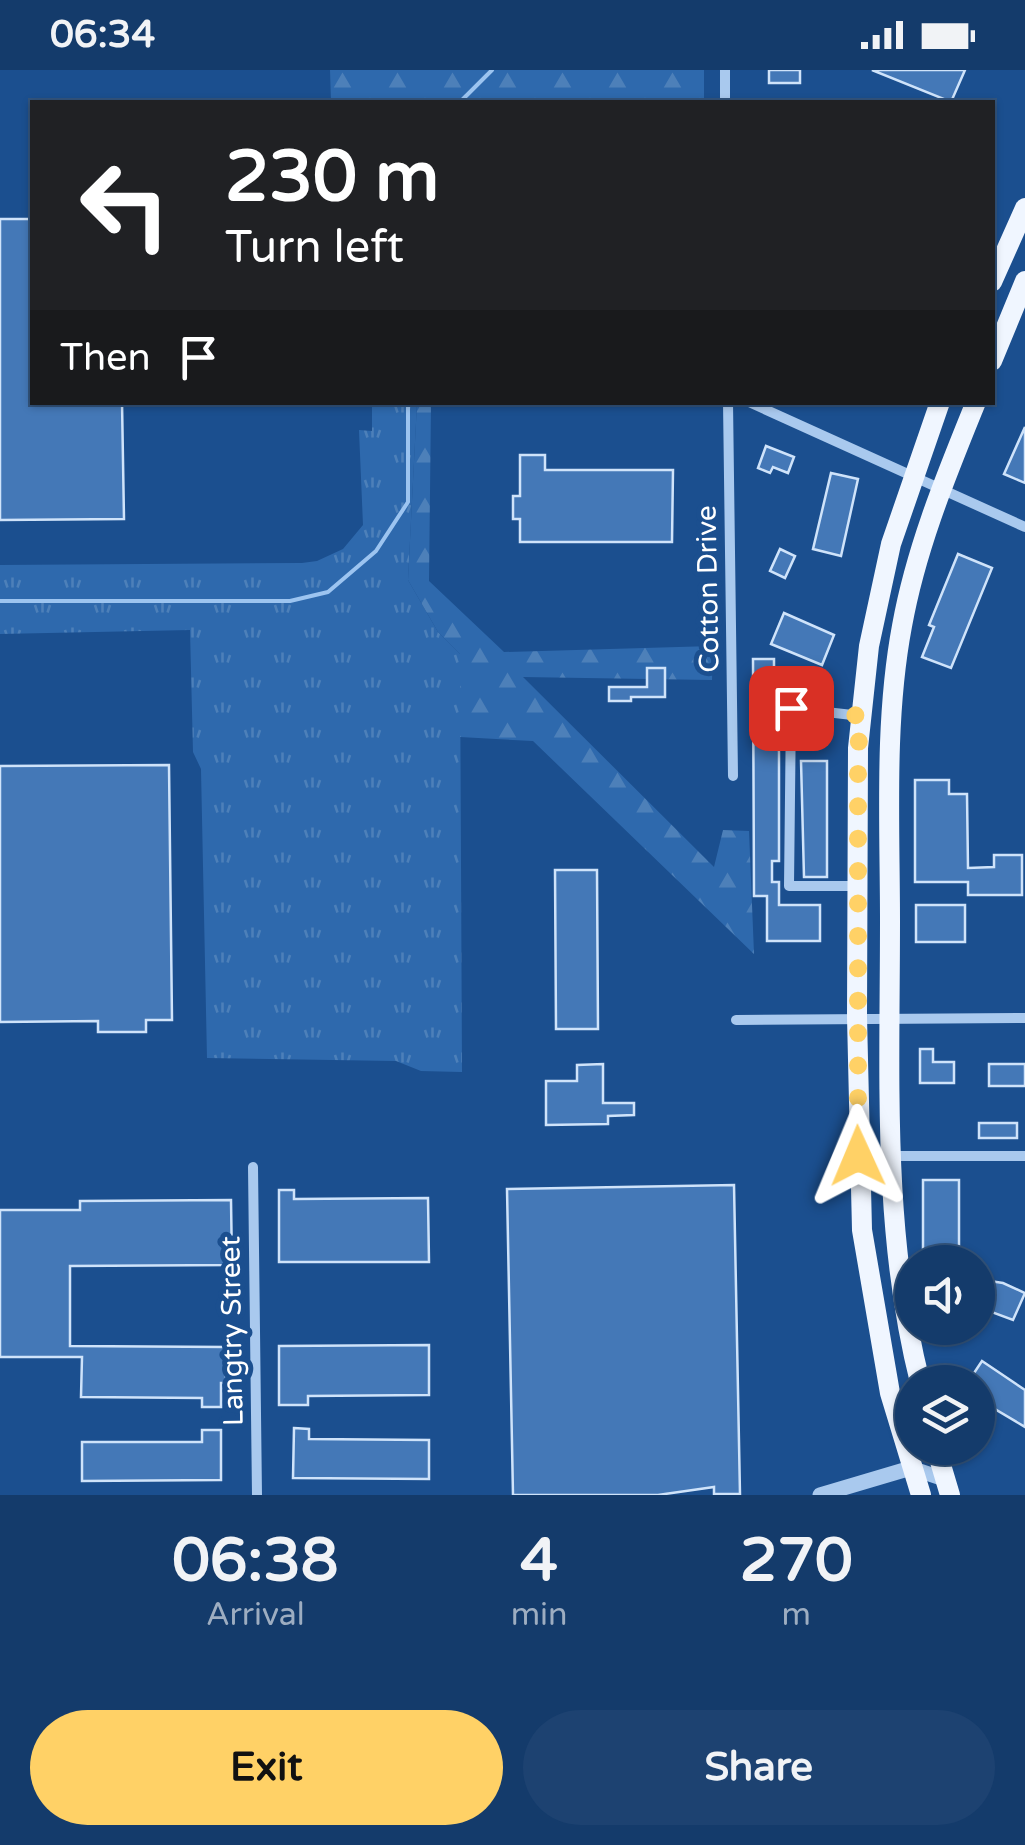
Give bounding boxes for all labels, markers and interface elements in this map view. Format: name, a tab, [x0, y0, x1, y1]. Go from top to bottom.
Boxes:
text: 06:34	[50, 12, 155, 58]
text: 230 m	[225, 136, 439, 220]
icon: left	[60, 140, 190, 270]
text: Turn left	[225, 221, 404, 275]
icon: arrive	[171, 330, 226, 385]
text: Then	[60, 335, 151, 381]
street label: Cotton Drive	[690, 505, 726, 673]
pin	[749, 666, 834, 751]
icon: arrive	[764, 681, 819, 736]
position arrow	[806, 1104, 910, 1208]
street label: Langtry Street	[213, 1235, 251, 1426]
map controls	[895, 1245, 995, 1465]
button: sound	[895, 1245, 995, 1345]
button: layers	[895, 1365, 995, 1465]
text: 06:38	[172, 1525, 339, 1597]
text: 4	[520, 1525, 558, 1597]
text: 270	[740, 1525, 853, 1597]
text: Arrival	[206, 1596, 305, 1634]
text: min	[511, 1596, 568, 1634]
text: m	[782, 1596, 811, 1634]
button: Exit	[30, 1710, 503, 1825]
button: Share	[523, 1710, 995, 1825]

